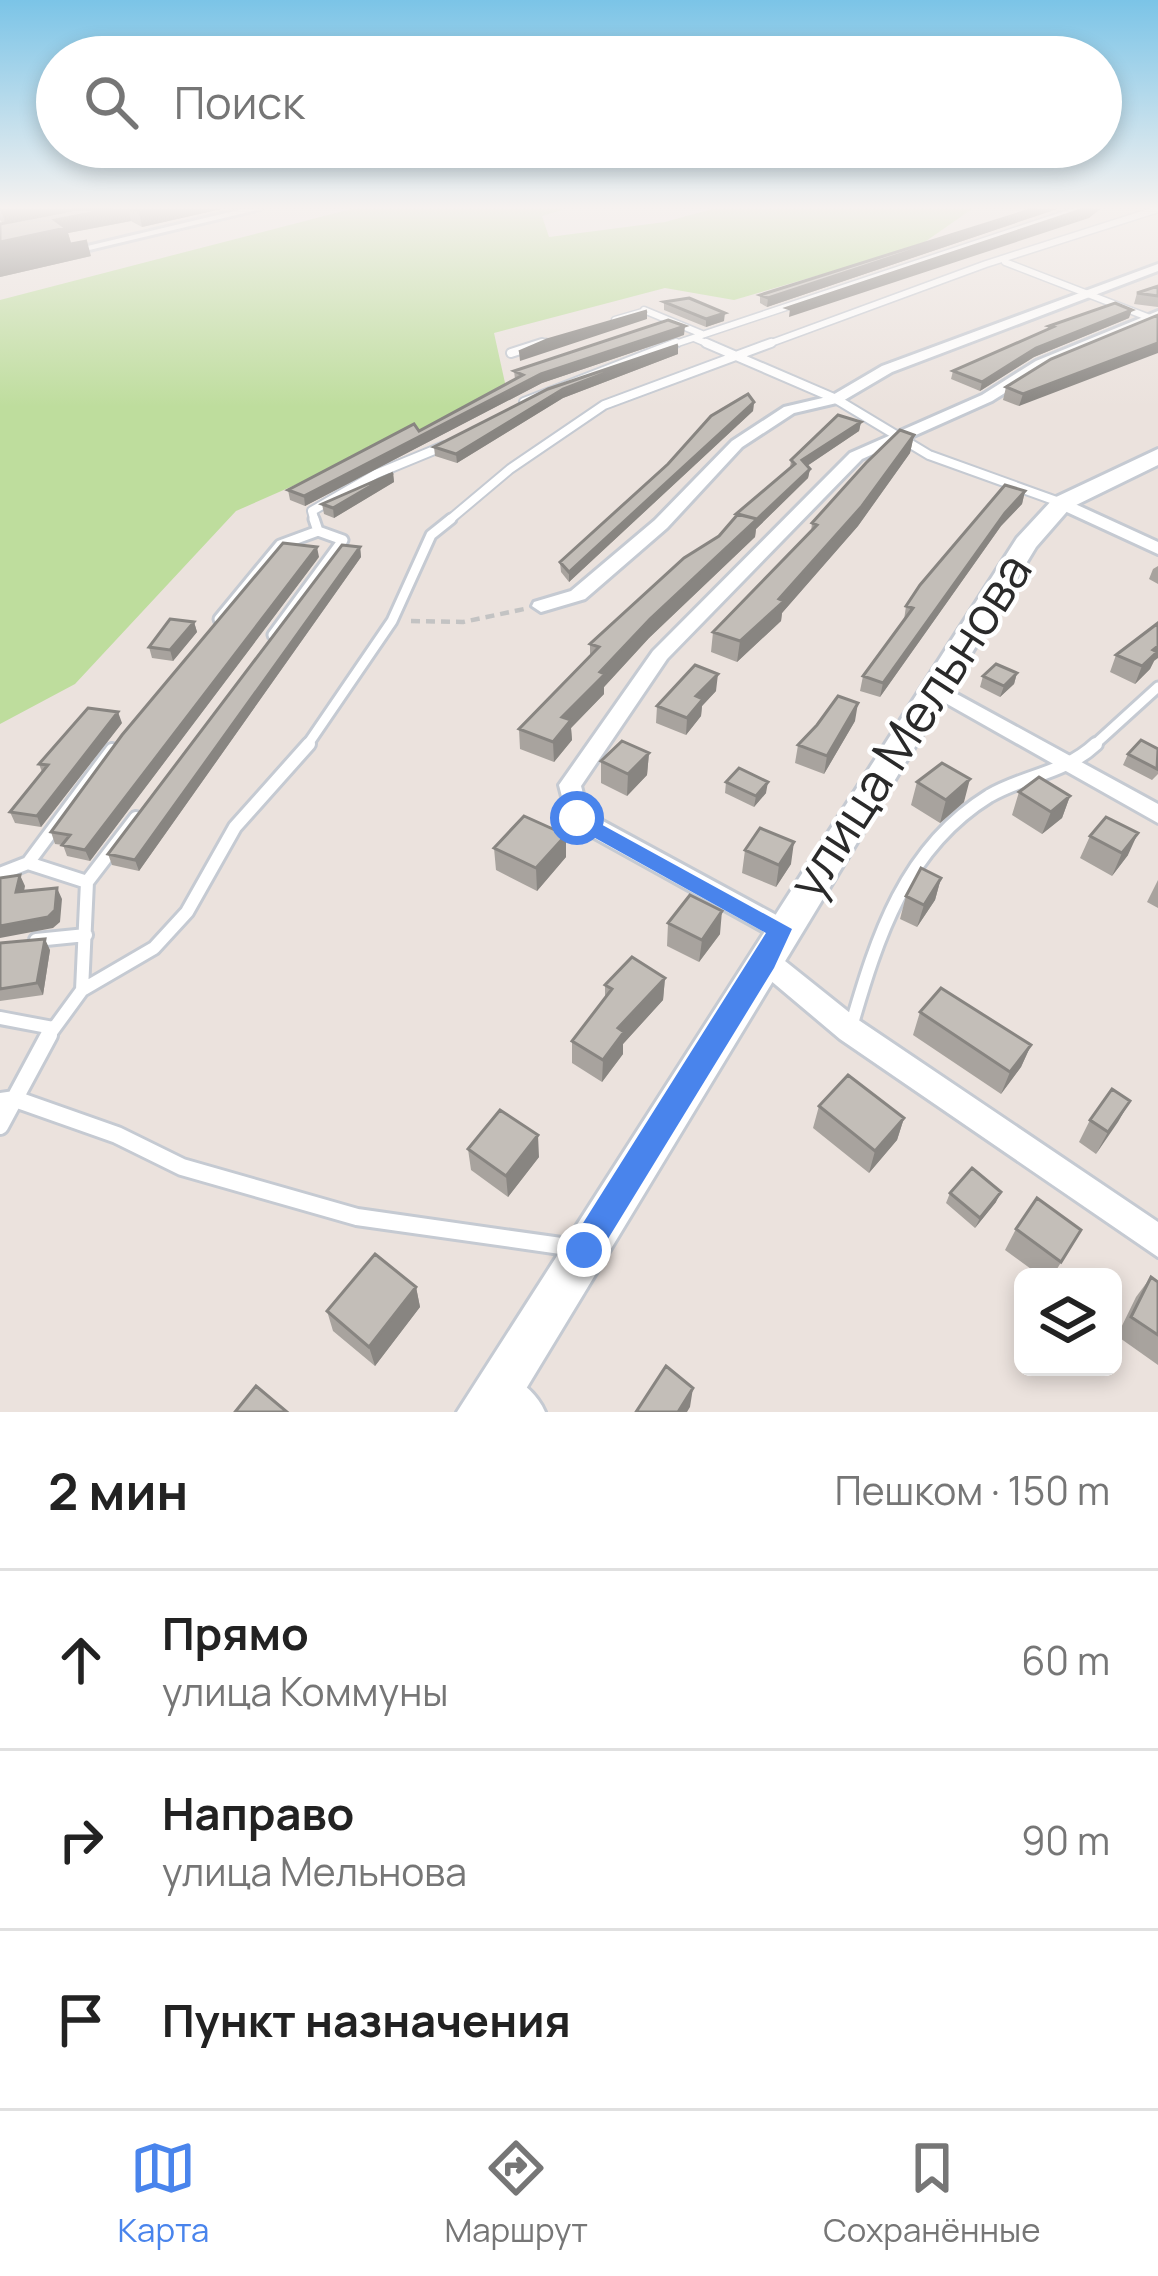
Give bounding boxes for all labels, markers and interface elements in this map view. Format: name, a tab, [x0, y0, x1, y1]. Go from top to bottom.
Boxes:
search box	[36, 36, 1122, 168]
icon: search	[78, 69, 144, 135]
text: Поиск	[174, 71, 305, 133]
street label: улица Мельнова	[771, 539, 1046, 911]
route start	[550, 791, 604, 845]
route end	[557, 1223, 611, 1277]
map controls	[1014, 1268, 1122, 1376]
button: layers	[1014, 1268, 1122, 1376]
text: 2 мин	[48, 1456, 188, 1525]
text: Пешком · 150 m	[835, 1463, 1110, 1517]
text: Прямо	[162, 1602, 309, 1664]
icon: ahead	[48, 1627, 114, 1693]
text: 60 m	[1021, 1633, 1110, 1687]
text: улица Коммуны	[162, 1664, 448, 1718]
text: Направо	[162, 1782, 354, 1844]
icon: right	[48, 1807, 114, 1873]
text: 90 m	[1021, 1813, 1110, 1867]
text: улица Мельнова	[162, 1844, 467, 1898]
icon: arrive	[48, 1987, 114, 2053]
text: Пункт назначения	[162, 1989, 571, 2051]
tab: Карта	[118, 2135, 209, 2252]
tab: Маршрут	[444, 2135, 588, 2252]
tab: Сохранённые	[823, 2135, 1040, 2252]

